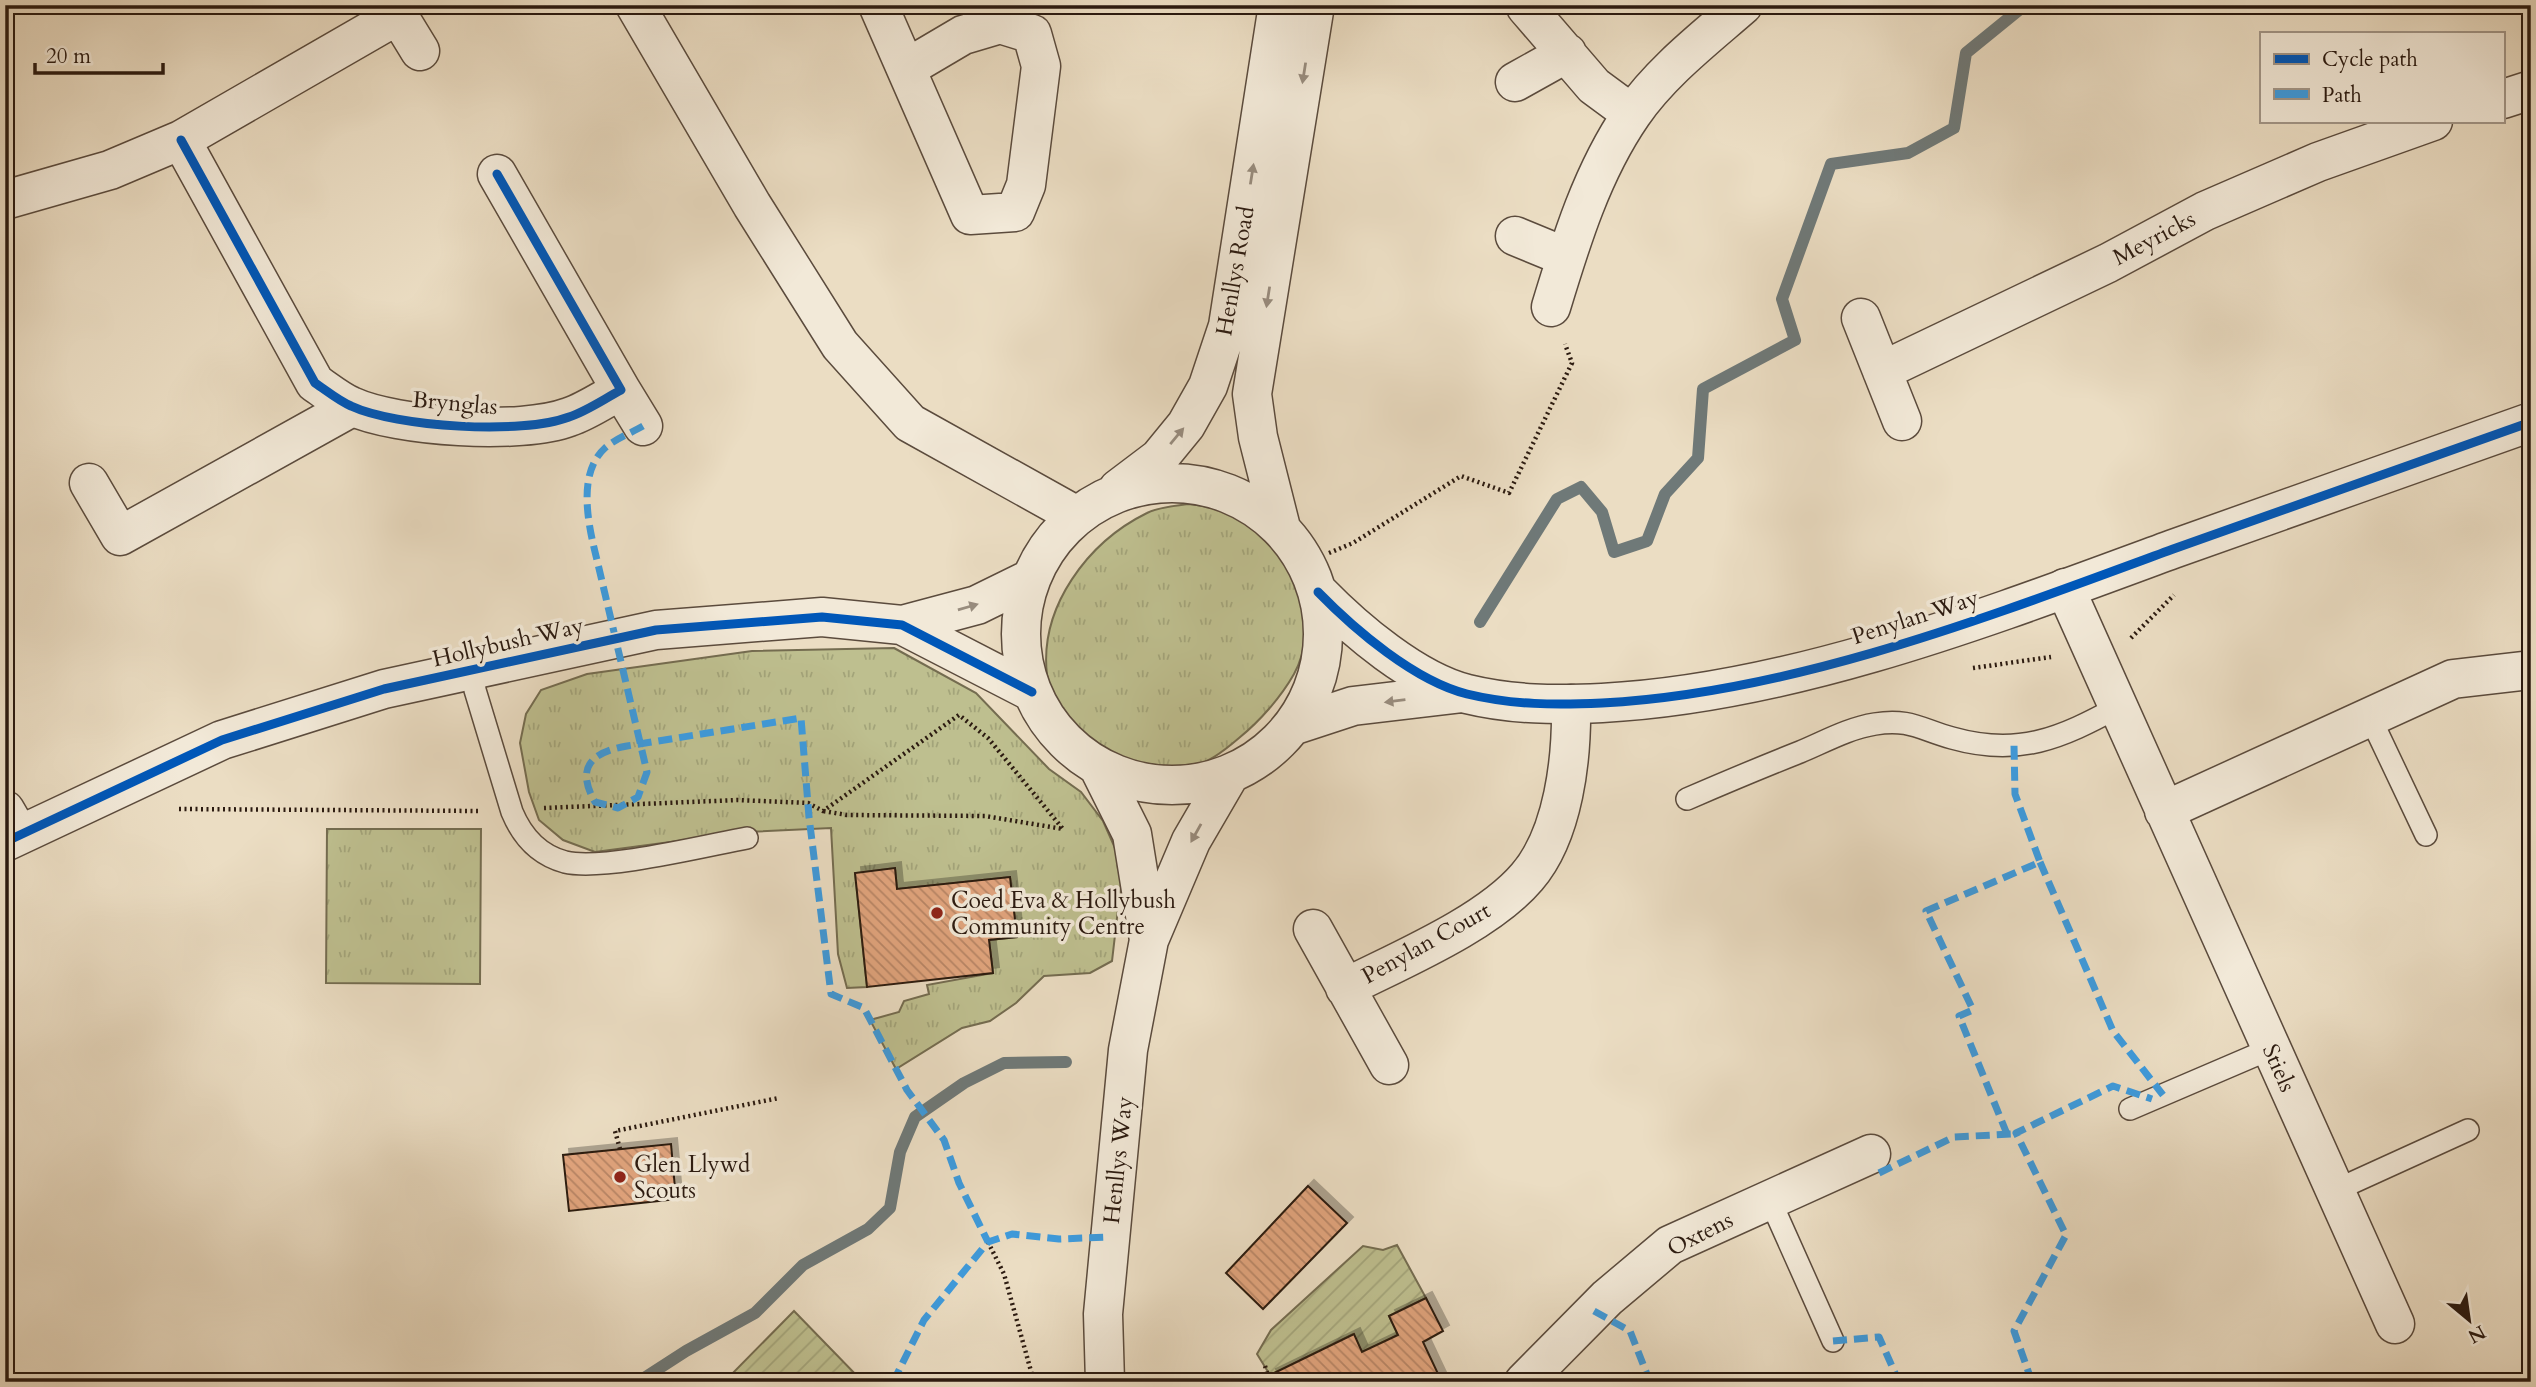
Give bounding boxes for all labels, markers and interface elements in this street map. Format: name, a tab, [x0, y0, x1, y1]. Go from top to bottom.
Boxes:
scale bar	[35, 32, 163, 76]
legend	[2260, 32, 2504, 122]
text: 20 m	[46, 42, 91, 71]
text: Cycle path	[2322, 45, 2418, 74]
one-way arrow	[1298, 62, 1309, 84]
text: Path	[2322, 81, 2362, 110]
one-way arrow	[1246, 162, 1257, 184]
street label: Henllys Road	[1208, 203, 1262, 338]
street label: Meyricks	[2107, 203, 2201, 273]
one-way arrow	[1262, 286, 1273, 308]
street label: Brynglas	[411, 384, 499, 422]
one-way arrow	[1169, 427, 1185, 445]
street label: Penylan Way	[1848, 582, 1982, 652]
one-way arrow	[958, 602, 979, 612]
street label: Hollybush Way	[429, 610, 587, 674]
one-way arrow	[1384, 696, 1406, 707]
one-way arrow	[1190, 823, 1202, 843]
place label: Coed Eva & Hollybush Community Centre	[951, 885, 1176, 942]
street label: Penylan Court	[1356, 895, 1496, 991]
marker: Coed Eva & Hollybush Community Centre	[929, 905, 945, 921]
street label: Stiels	[2255, 1039, 2303, 1097]
street label: Henllys Way	[1096, 1095, 1140, 1225]
place label: Glen Llywd Scouts	[634, 1149, 751, 1206]
marker: Glen Llywd Scouts	[612, 1169, 628, 1185]
street label: Oxtens	[1662, 1204, 1738, 1264]
north arrow	[2434, 1286, 2504, 1356]
text: N	[2463, 1319, 2490, 1350]

